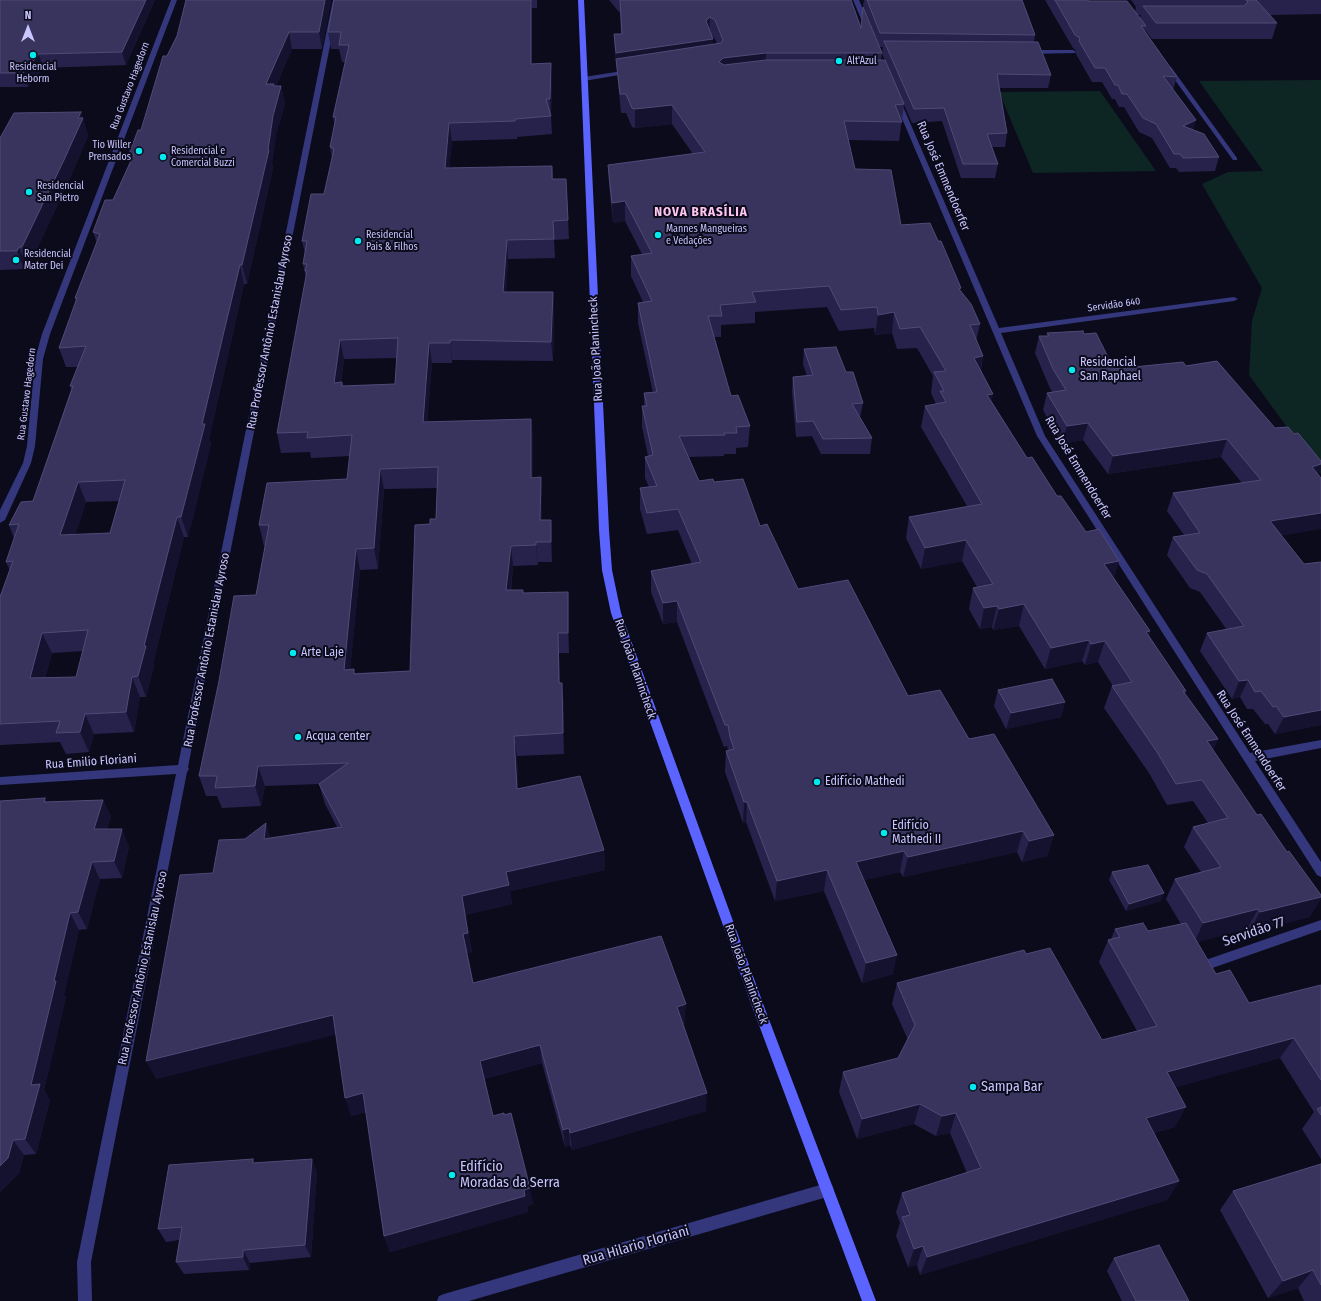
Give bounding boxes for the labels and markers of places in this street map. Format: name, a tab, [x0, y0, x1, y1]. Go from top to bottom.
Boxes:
marker: Residencial Heborm	[28, 50, 38, 60]
place label: Alt'Azul	[847, 55, 877, 67]
marker: Alt'Azul	[834, 56, 844, 66]
place label: Residencial Heborm	[10, 61, 56, 84]
place label: Tio Willer Prensados	[89, 139, 131, 162]
place label: Residencial e Comercial Buzzi	[171, 145, 235, 168]
marker: Tio Willer Prensados	[134, 146, 144, 156]
marker: Residencial e Comercial Buzzi	[158, 152, 168, 162]
place label: Residencial San Pietro	[37, 180, 84, 204]
marker: Residencial San Pietro	[24, 187, 34, 197]
place label: Mannes Mangueiras e Vedações	[666, 223, 747, 246]
place label: Residencial Pais & Filhos	[366, 229, 418, 252]
marker: Mannes Mangueiras e Vedações	[653, 230, 663, 240]
marker: Residencial Pais & Filhos	[353, 236, 363, 246]
place label: Residencial Mater Dei	[24, 248, 71, 272]
marker: Residencial Mater Dei	[11, 255, 21, 265]
place label: Residencial San Raphael	[1080, 356, 1141, 384]
marker: Residencial San Raphael	[1067, 365, 1077, 375]
place label: Arte Laje	[301, 646, 344, 660]
marker: Arte Laje	[288, 648, 298, 658]
place label: Acqua center	[306, 730, 370, 744]
marker: Acqua center	[293, 732, 303, 742]
place label: Edifício Mathedi	[825, 775, 905, 789]
marker: Edifício Mathedi	[812, 777, 822, 787]
place label: Edifício Mathedi II	[892, 819, 941, 847]
marker: Edifício Mathedi II	[879, 828, 889, 838]
place label: Sampa Bar	[981, 1079, 1042, 1095]
marker: Sampa Bar	[968, 1082, 978, 1092]
place label: Edifício Moradas da Serra	[460, 1159, 560, 1192]
marker: Edifício Moradas da Serra	[447, 1170, 457, 1180]

